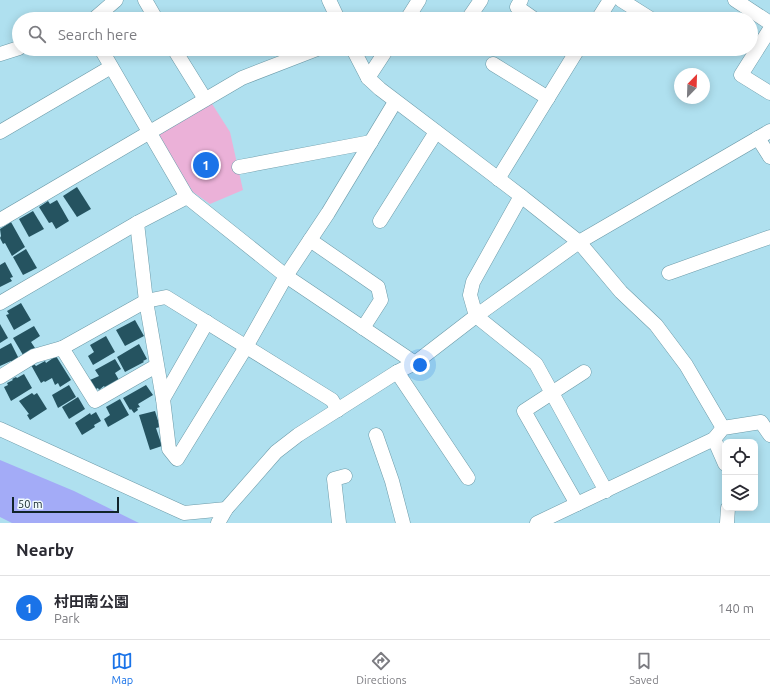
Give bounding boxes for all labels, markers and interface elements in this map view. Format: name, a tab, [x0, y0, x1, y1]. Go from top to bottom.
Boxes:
search box	[12, 12, 758, 56]
icon: search	[26, 23, 48, 45]
text: Search here	[58, 26, 137, 43]
north arrow	[674, 68, 710, 104]
pin: 1	[193, 150, 219, 180]
your location	[410, 355, 430, 375]
map controls	[722, 439, 758, 511]
button: locate	[722, 439, 758, 475]
button: layers	[722, 475, 758, 511]
scale bar	[12, 495, 119, 514]
text: 50 m	[18, 498, 42, 510]
text: Nearby	[16, 540, 74, 559]
text: 村田南公園	[54, 593, 129, 610]
text: 1	[25, 601, 33, 615]
text: 140 m	[718, 601, 754, 615]
text: Park	[54, 611, 80, 625]
tab: Map	[111, 650, 133, 686]
tab: Directions	[356, 650, 407, 686]
tab: Saved	[629, 650, 659, 686]

